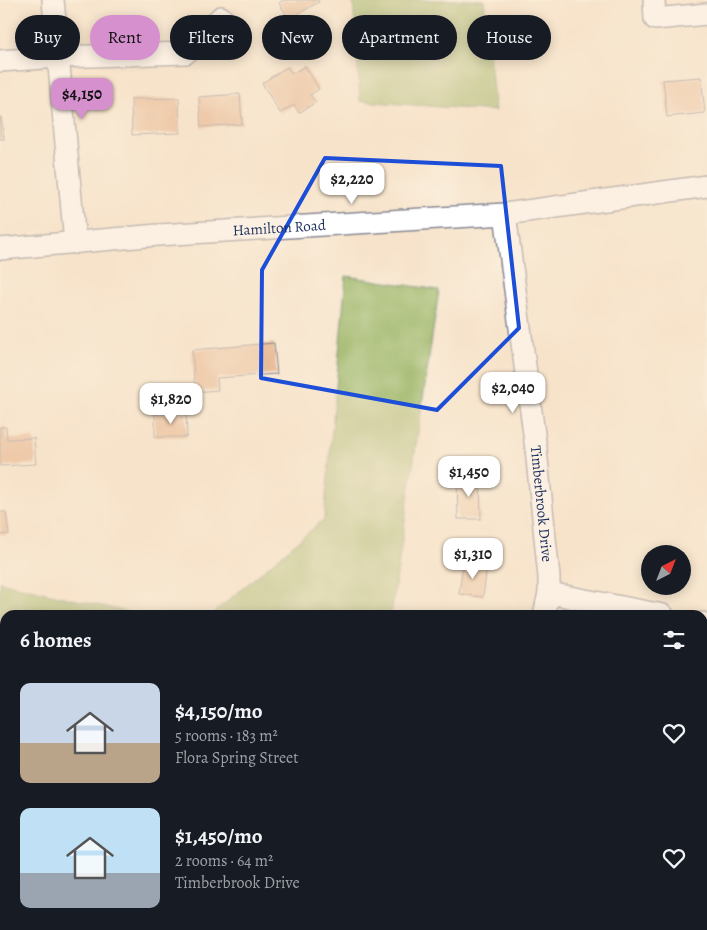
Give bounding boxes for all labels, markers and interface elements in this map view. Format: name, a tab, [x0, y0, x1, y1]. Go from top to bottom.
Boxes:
chip: Buy	[15, 15, 80, 60]
chip: Rent	[90, 15, 160, 60]
chip: Filters	[170, 15, 252, 60]
chip: New	[262, 15, 332, 60]
chip: Apartment	[342, 15, 457, 60]
chip: House	[467, 15, 551, 60]
pin: $4,150	[41, 78, 123, 120]
text: $4,150	[62, 83, 102, 105]
pin: $2,220	[311, 162, 393, 205]
text: $2,220	[331, 168, 374, 190]
street label: Hamilton Road	[232, 215, 327, 240]
pin: $2,040	[472, 372, 554, 414]
text: $2,040	[491, 377, 535, 399]
pin: $1,820	[130, 382, 212, 425]
text: $1,820	[151, 388, 191, 410]
street label: Timberbrook Drive	[526, 445, 557, 563]
pin: $1,450	[428, 456, 510, 498]
text: $1,450	[449, 461, 489, 483]
pin: $1,310	[432, 538, 514, 580]
text: $1,310	[454, 543, 492, 565]
north arrow	[641, 545, 691, 595]
map controls	[641, 545, 691, 595]
text: 6 homes	[20, 626, 92, 654]
icon: filters	[660, 626, 688, 654]
text: $4,150/mo	[175, 697, 263, 725]
icon: home	[60, 703, 120, 763]
icon: heart	[660, 719, 688, 747]
text: 5 rooms · 183 m²	[175, 725, 278, 747]
text: Flora Spring Street	[175, 747, 299, 769]
text: $1,450/mo	[175, 822, 263, 850]
icon: home	[60, 828, 120, 888]
icon: heart	[660, 844, 688, 872]
text: 2 rooms · 64 m²	[175, 850, 273, 872]
text: Timberbrook Drive	[175, 872, 300, 894]

